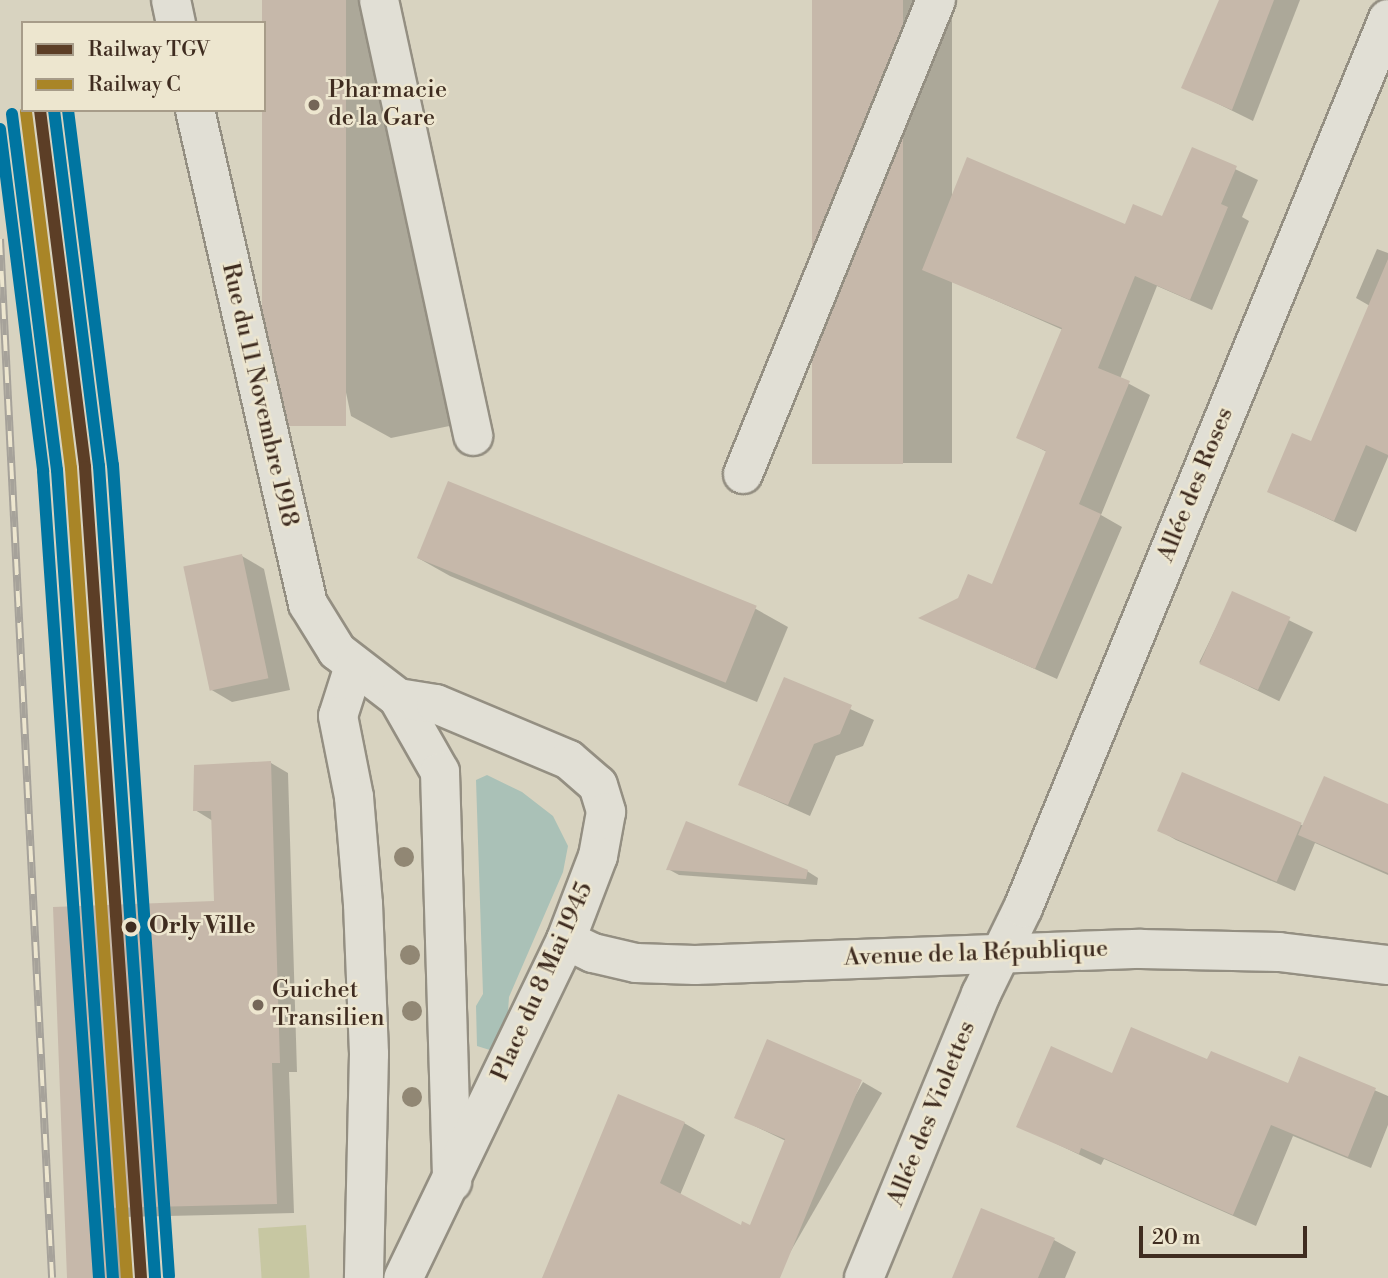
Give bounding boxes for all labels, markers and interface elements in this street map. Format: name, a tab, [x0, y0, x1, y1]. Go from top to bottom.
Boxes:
legend	[21, 21, 266, 112]
text: Railway TGV	[88, 37, 210, 63]
text: Railway C	[88, 72, 181, 98]
place label: Pharmacie de la Gare	[328, 77, 447, 133]
marker: Pharmacie de la Gare	[306, 97, 322, 113]
street label: Rue du 11 Novembre 1918	[215, 260, 303, 530]
street label: Allée des Roses	[1152, 404, 1240, 566]
street label: Place du 8 Mai 1945	[486, 878, 600, 1086]
place label: Orly Ville	[149, 913, 256, 941]
marker: Orly Ville	[119, 915, 143, 939]
street label: Avenue de la République	[843, 935, 1109, 973]
place label: Guichet Transilien	[272, 977, 384, 1033]
marker: Guichet Transilien	[250, 997, 266, 1013]
street label: Allée des Violettes	[882, 1017, 982, 1211]
scale bar	[1143, 1212, 1311, 1256]
text: 20 m	[1152, 1225, 1201, 1251]

